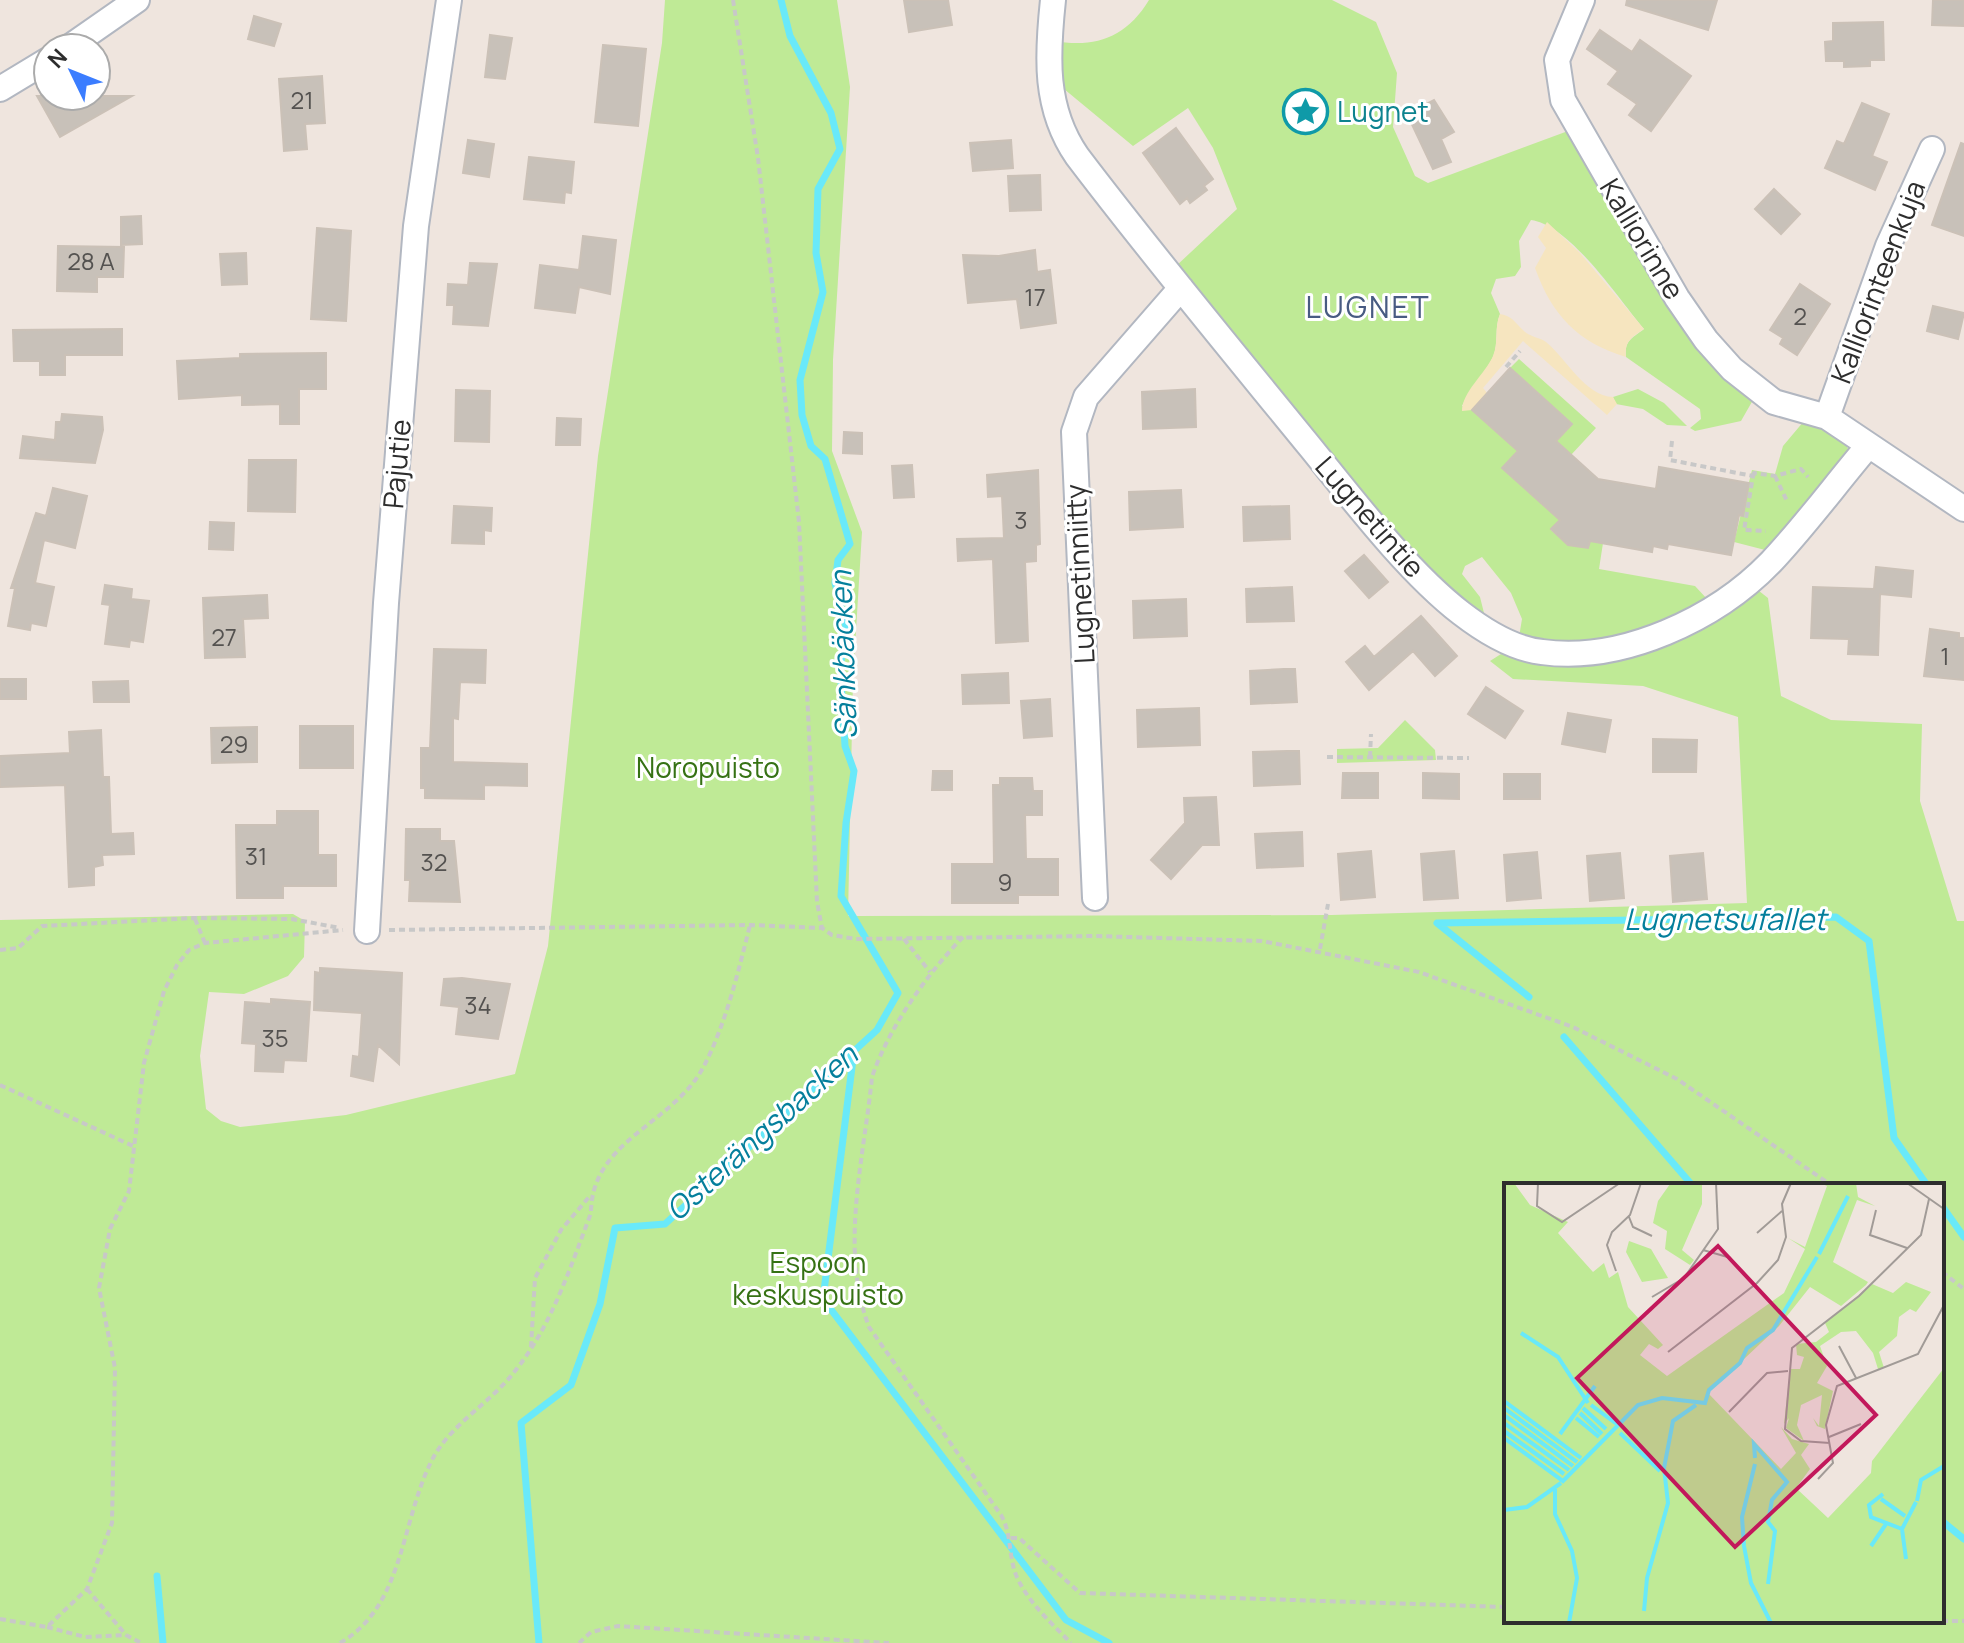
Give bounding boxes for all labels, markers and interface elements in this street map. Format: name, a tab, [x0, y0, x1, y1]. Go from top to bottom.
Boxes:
north arrow	[32, 32, 112, 112]
text: N	[41, 42, 74, 74]
house number: 21	[290, 83, 314, 116]
place icon: Lugnet	[1282, 88, 1330, 136]
place label: Lugnet	[1337, 92, 1429, 130]
street label: Kalliorinne	[1592, 171, 1694, 306]
street label: Kalliorinteenkuja	[1821, 175, 1933, 388]
house number: 28 A	[67, 244, 115, 277]
house number: 17	[1024, 280, 1046, 313]
district label: LUGNET	[1305, 286, 1431, 327]
house number: 2	[1793, 299, 1807, 332]
street label: Pajutie	[373, 418, 419, 510]
street label: Lugnetintie	[1308, 448, 1434, 585]
street label: Lugnetinniitty	[1055, 483, 1103, 665]
house number: 3	[1014, 503, 1028, 536]
water label: Sänkbäcken	[819, 569, 866, 740]
house number: 27	[211, 620, 237, 653]
house number: 1	[1940, 639, 1950, 672]
house number: 29	[220, 727, 248, 760]
park label: Noropuisto	[636, 748, 780, 786]
house number: 31	[245, 839, 267, 872]
house number: 32	[421, 845, 447, 878]
house number: 9	[998, 865, 1012, 898]
water label: Lugnetsufallet	[1624, 898, 1829, 939]
house number: 34	[464, 988, 492, 1021]
house number: 35	[261, 1021, 289, 1054]
water label: Osterängsbacken	[656, 1034, 867, 1229]
inset map	[1504, 1183, 1944, 1623]
park label: Espoon keskuspuisto	[732, 1243, 904, 1313]

